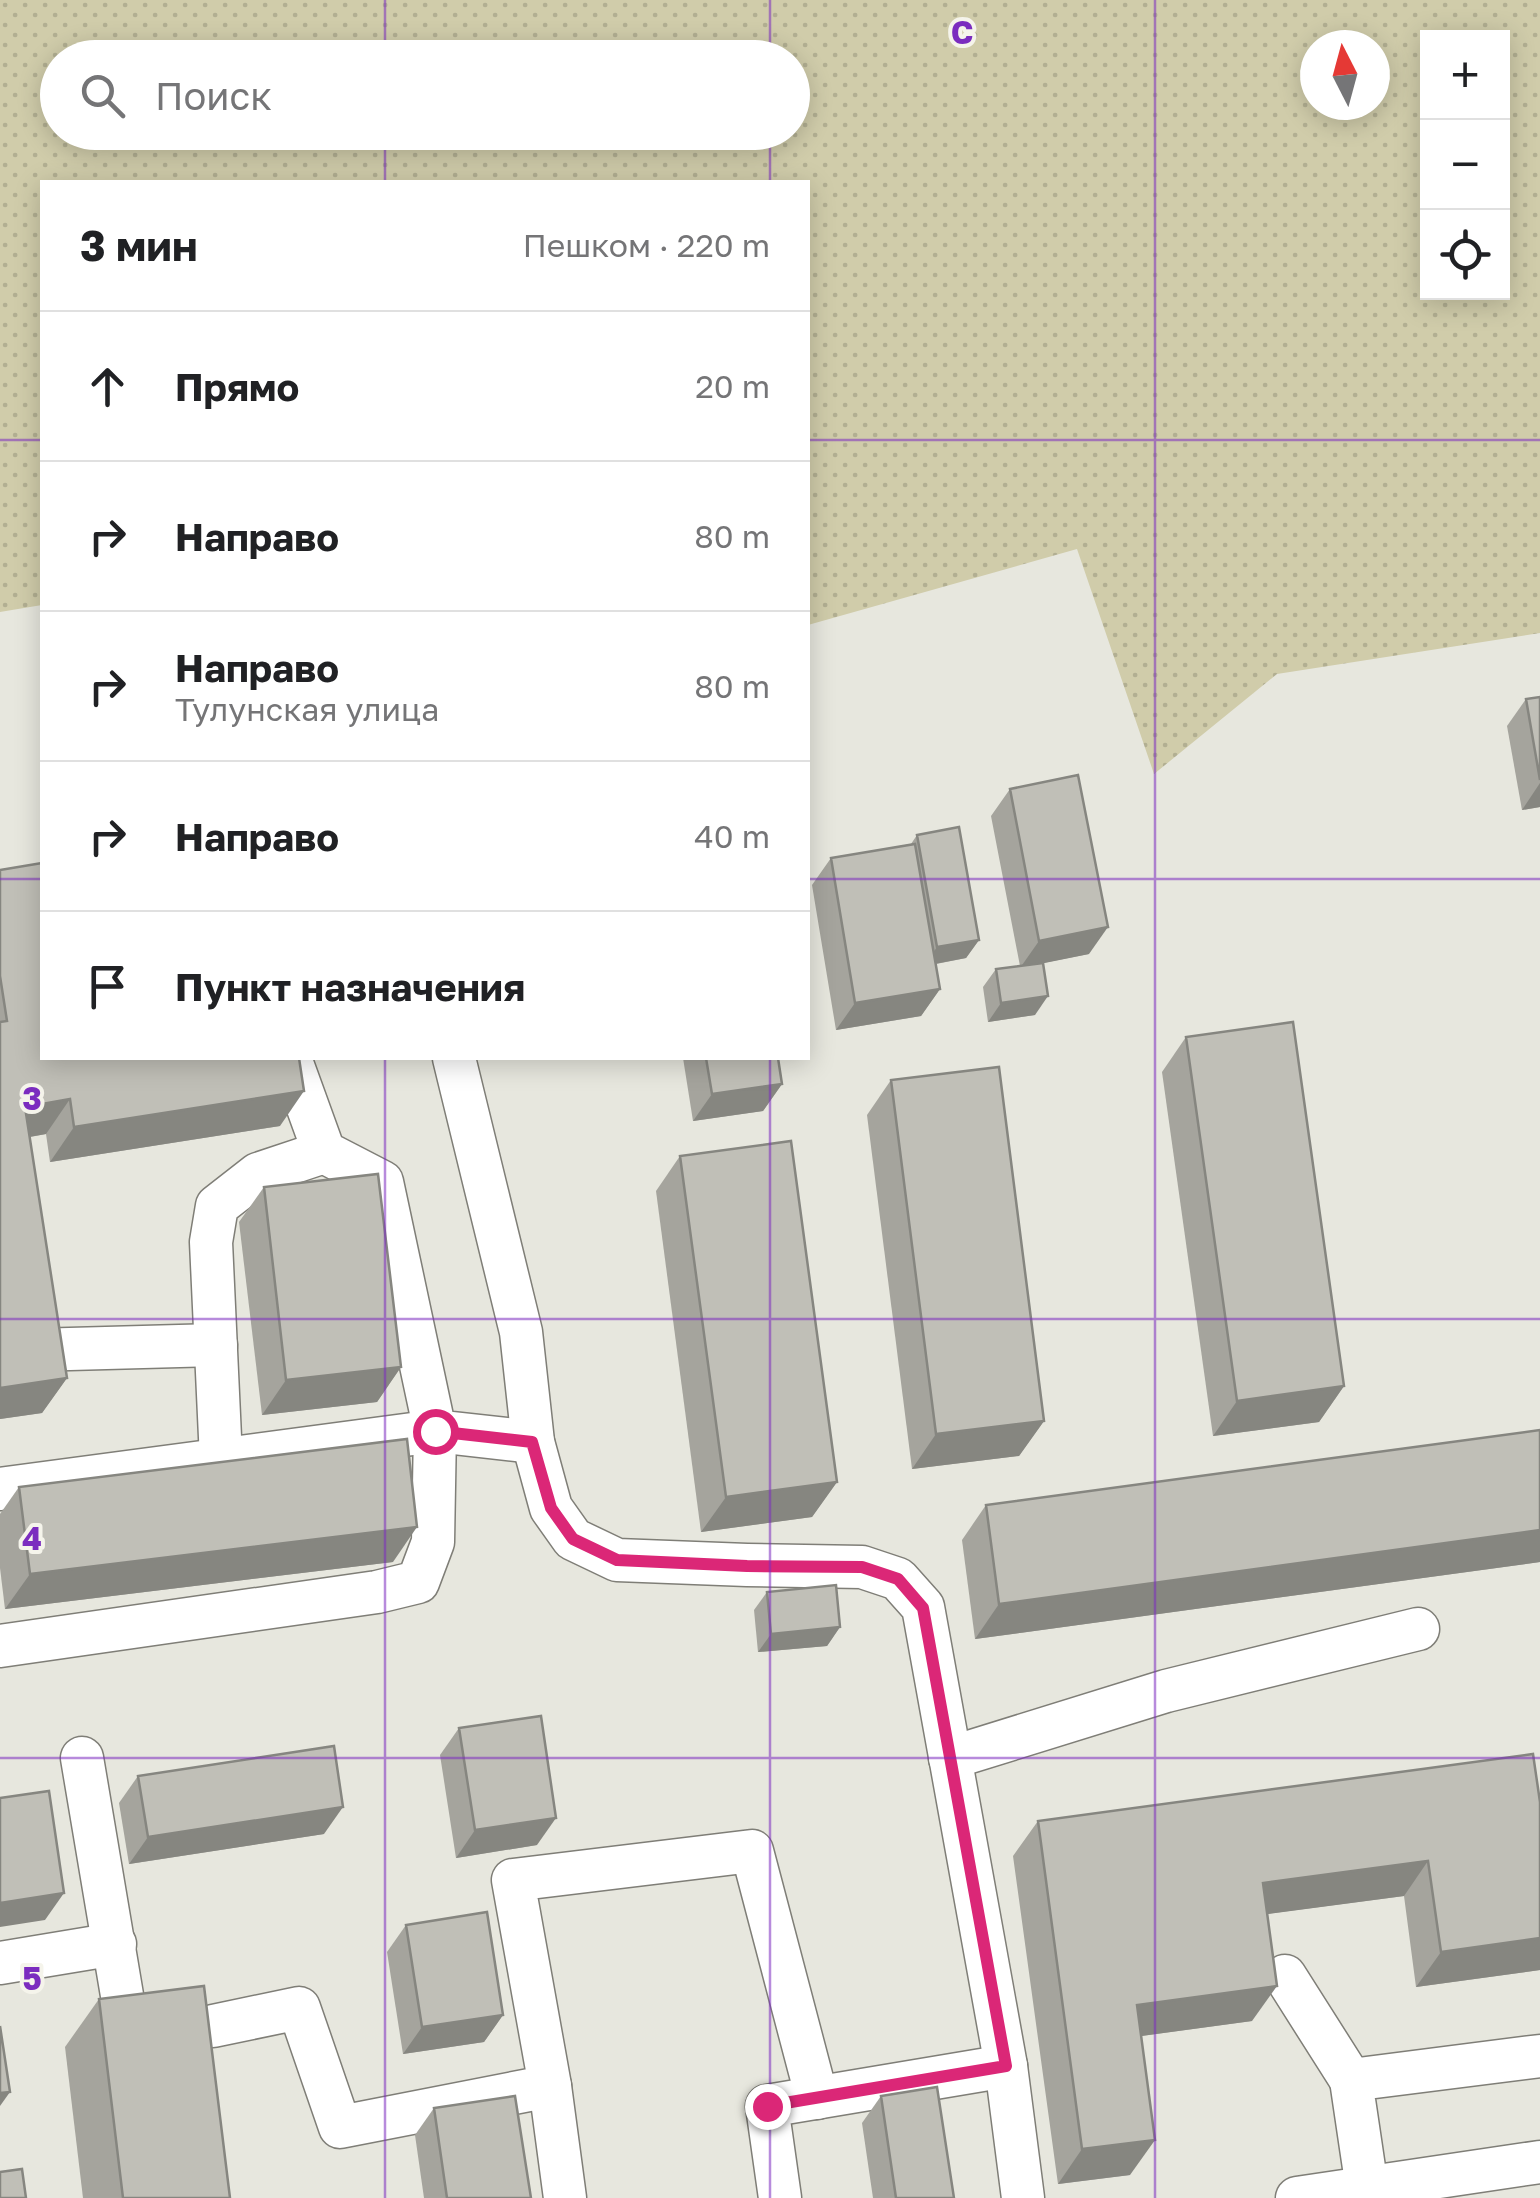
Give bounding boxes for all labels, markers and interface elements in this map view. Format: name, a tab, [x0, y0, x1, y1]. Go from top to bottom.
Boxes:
text: C	[951, 13, 973, 51]
north arrow	[1300, 30, 1390, 120]
map controls	[1420, 30, 1510, 300]
button: +	[1420, 30, 1510, 120]
search box	[40, 40, 810, 150]
icon: search	[75, 68, 130, 123]
text: Поиск	[155, 73, 272, 118]
button: −	[1420, 120, 1510, 210]
button: locate	[1420, 210, 1510, 300]
text: 3 мин	[80, 220, 198, 270]
text: Пешком · 220 m	[523, 226, 770, 264]
icon: ahead	[80, 359, 135, 414]
text: Прямо	[175, 364, 299, 409]
text: 20 m	[695, 367, 770, 405]
icon: right	[80, 509, 135, 564]
text: Направо	[175, 514, 339, 559]
text: 80 m	[694, 517, 770, 555]
text: Направо	[175, 645, 339, 690]
icon: right	[80, 659, 135, 714]
text: 80 m	[694, 667, 770, 705]
text: Тулунская улица	[175, 690, 439, 728]
icon: right	[80, 809, 135, 864]
text: Направо	[175, 814, 339, 859]
text: 40 m	[694, 817, 770, 855]
icon: arrive	[80, 959, 135, 1014]
text: Пункт назначения	[175, 964, 525, 1009]
text: 3	[22, 1079, 42, 1117]
route start	[413, 1409, 459, 1455]
text: 4	[22, 1519, 42, 1557]
text: 5	[22, 1959, 42, 1997]
route end	[745, 2084, 791, 2130]

